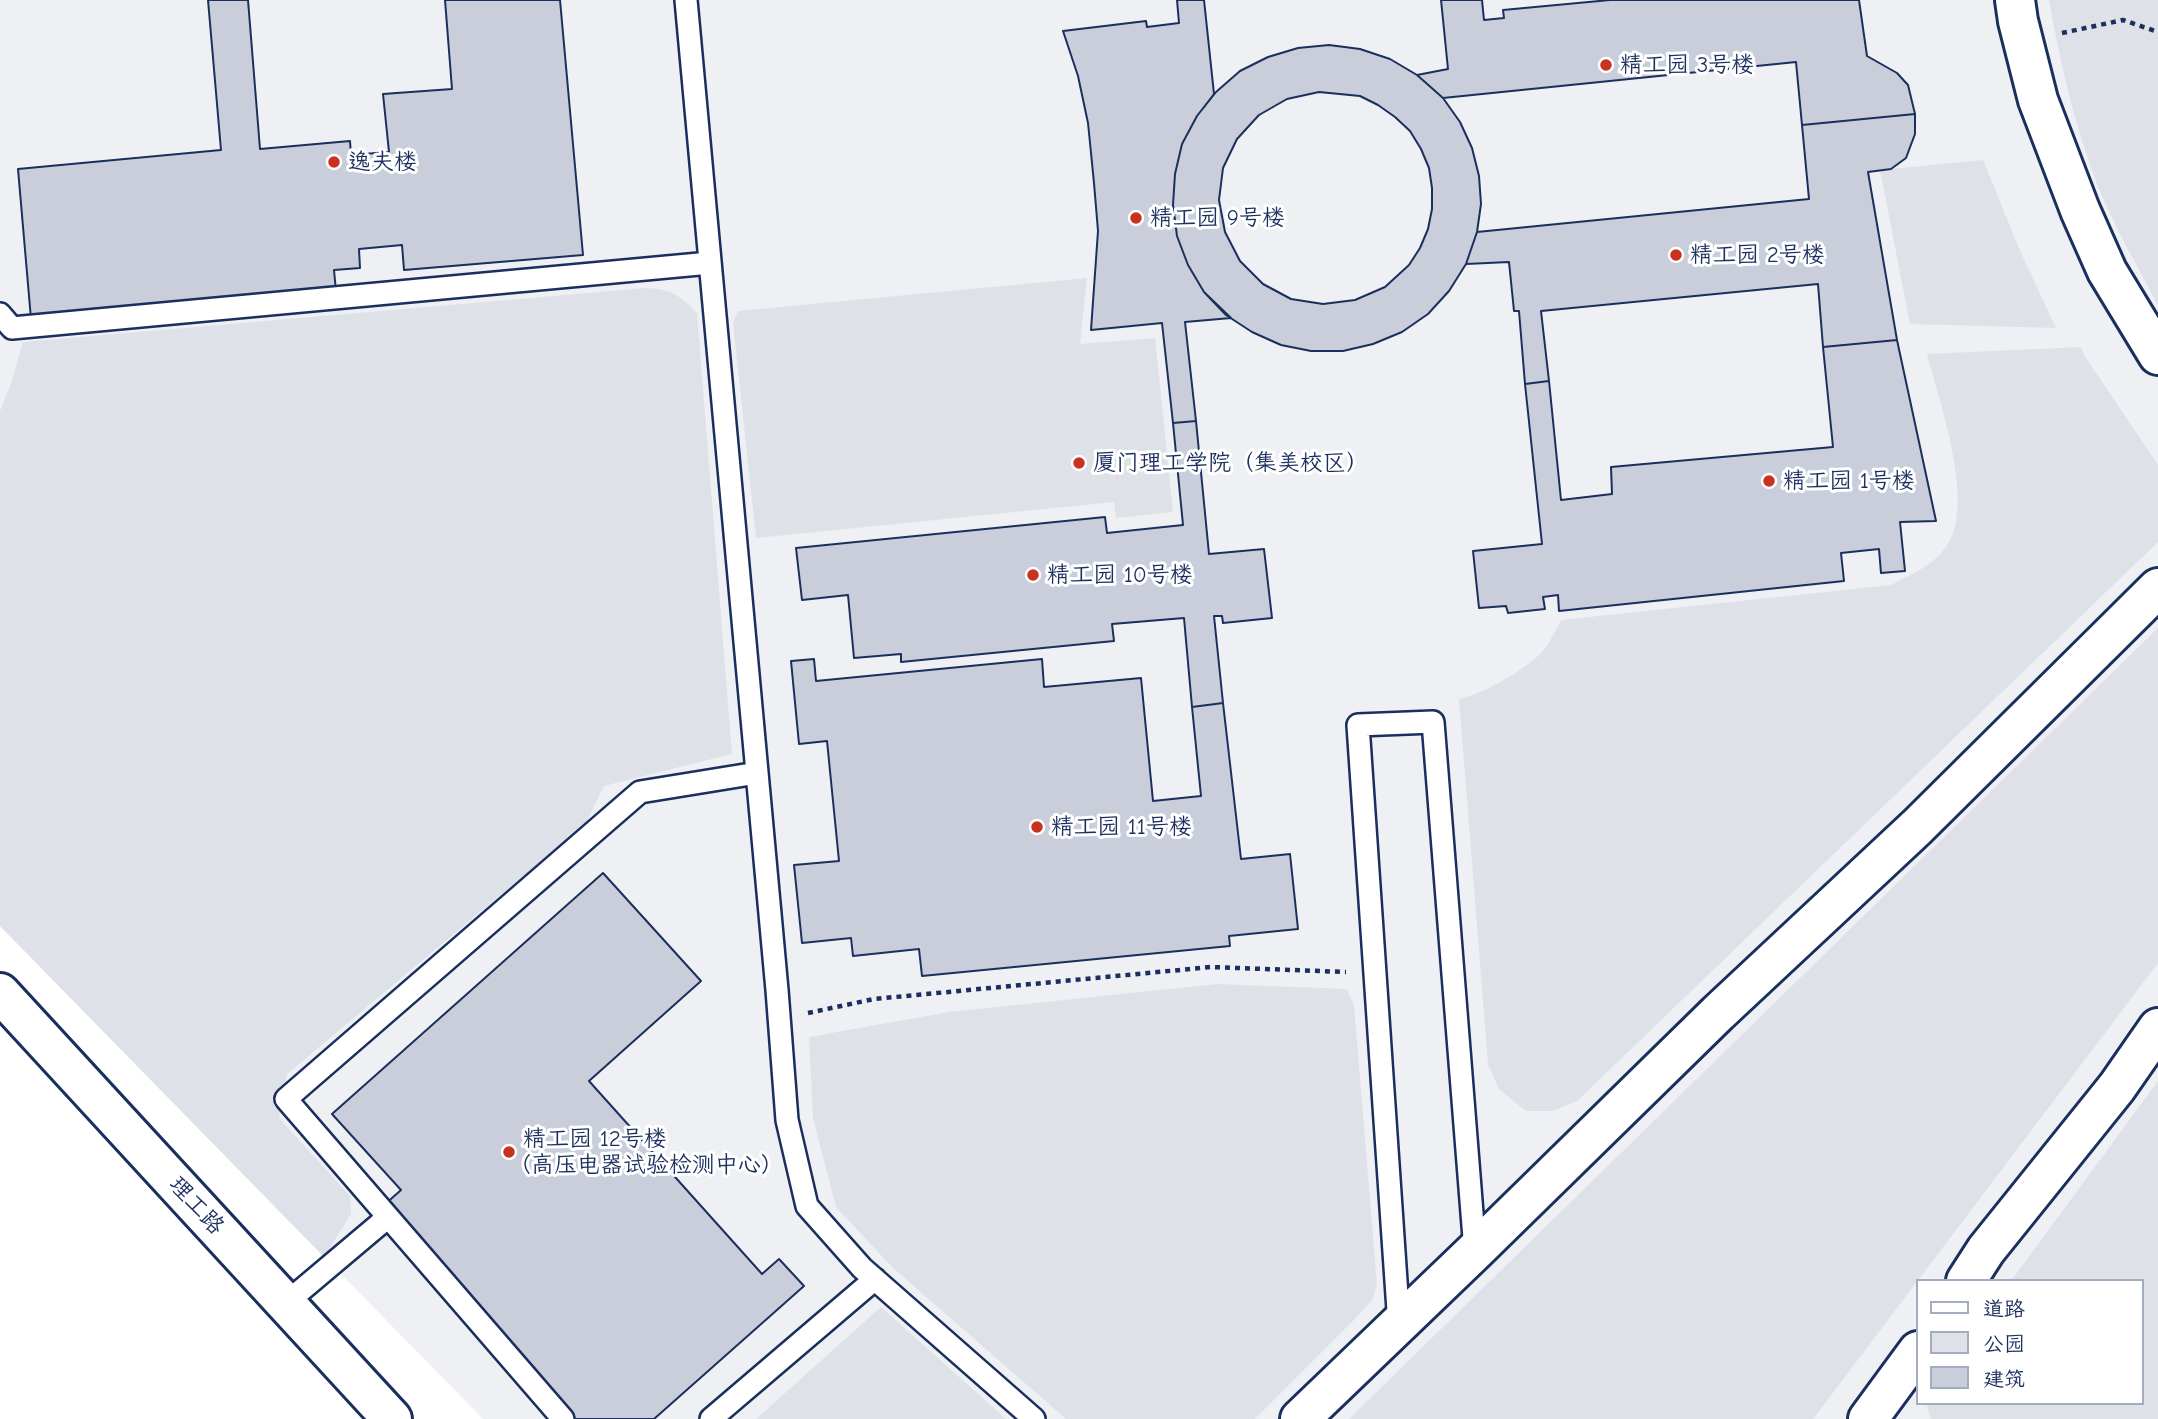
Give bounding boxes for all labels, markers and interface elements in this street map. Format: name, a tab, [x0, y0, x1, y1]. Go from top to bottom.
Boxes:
place label: 精工园 3号楼	[1620, 51, 1754, 79]
marker: 精工园 3号楼	[1598, 57, 1614, 73]
place label: 逸夫楼	[348, 148, 417, 176]
marker: 逸夫楼	[326, 154, 342, 170]
place label: 精工园 9号楼	[1150, 204, 1285, 232]
marker: 精工园 9号楼	[1128, 210, 1144, 226]
place label: 精工园 2号楼	[1690, 241, 1825, 269]
marker: 精工园 2号楼	[1668, 247, 1684, 263]
place label: 厦门理工学院（集美校区）	[1093, 449, 1369, 477]
marker: 厦门理工学院（集美校区）	[1071, 455, 1087, 471]
place label: 精工园 1号楼	[1783, 467, 1915, 495]
marker: 精工园 1号楼	[1761, 473, 1777, 489]
place label: 精工园 10号楼	[1047, 561, 1193, 589]
marker: 精工园 10号楼	[1025, 567, 1041, 583]
place label: 精工园 11号楼	[1051, 813, 1192, 841]
marker: 精工园 11号楼	[1029, 819, 1045, 835]
place label: 精工园 12号楼 (高压电器试验检测中心)	[523, 1125, 769, 1179]
marker: 精工园 12号楼 (高压电器试验检测中心)	[501, 1144, 517, 1160]
street label: 理工路	[162, 1171, 230, 1241]
legend	[1916, 1279, 2144, 1405]
text: 道路	[1983, 1297, 2025, 1321]
text: 公园	[1983, 1332, 2025, 1356]
text: 建筑	[1983, 1367, 2025, 1391]

